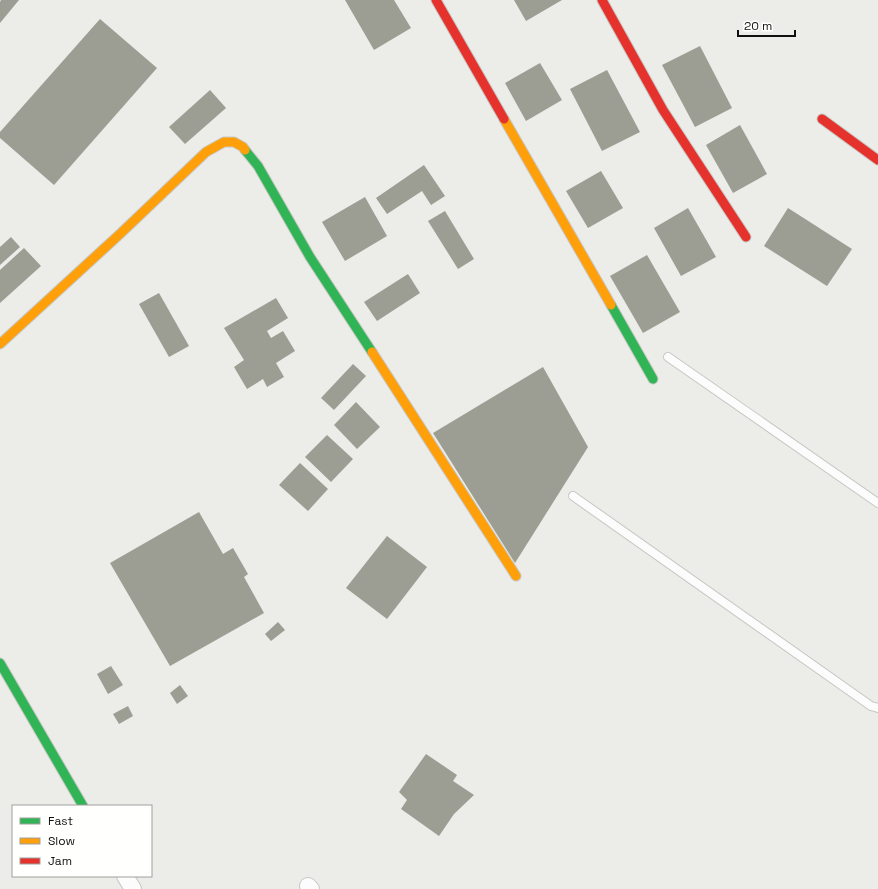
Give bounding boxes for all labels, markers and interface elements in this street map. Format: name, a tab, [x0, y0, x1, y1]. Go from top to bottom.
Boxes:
scale bar	[738, 12, 795, 38]
text: 20 m	[744, 18, 772, 34]
legend	[12, 805, 152, 877]
text: Fast	[48, 813, 73, 829]
text: Slow	[48, 833, 75, 849]
text: Jam	[48, 853, 72, 869]

